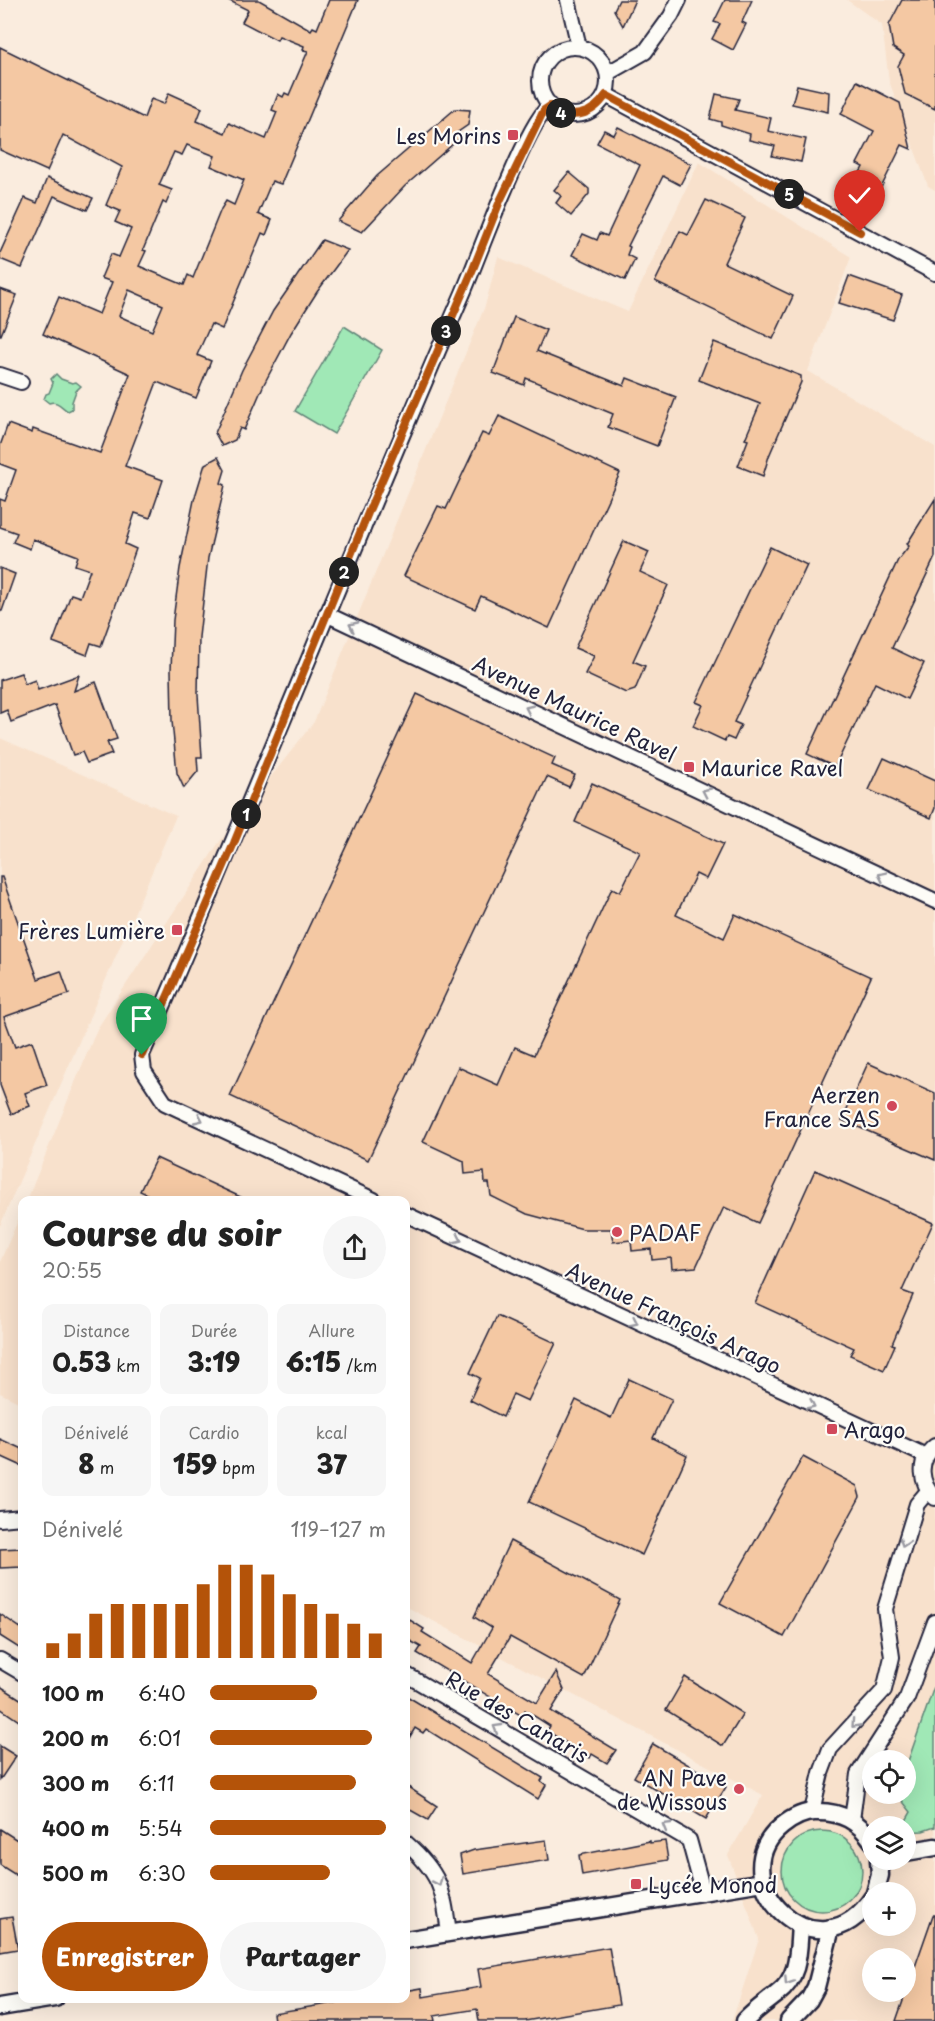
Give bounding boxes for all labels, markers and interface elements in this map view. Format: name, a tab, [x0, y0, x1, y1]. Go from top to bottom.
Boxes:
pin: 4	[546, 98, 576, 128]
text: 4	[556, 101, 566, 125]
place label: Les Morins	[396, 119, 501, 151]
marker: Les Morins	[506, 128, 520, 142]
pin	[834, 170, 885, 232]
pin: 5	[774, 179, 804, 209]
icon: check	[843, 179, 876, 212]
text: 5	[784, 182, 794, 206]
pin: 3	[431, 316, 461, 346]
text: 3	[441, 319, 451, 343]
pin: 2	[329, 557, 359, 587]
text: 2	[338, 560, 350, 584]
one-way arrow	[348, 622, 359, 634]
street label: Avenue Maurice Ravel	[468, 647, 682, 769]
one-way arrow	[525, 705, 536, 717]
place label: Maurice Ravel	[701, 751, 843, 783]
marker: Maurice Ravel	[682, 760, 696, 774]
one-way arrow	[701, 788, 712, 800]
pin: 1	[231, 799, 261, 829]
text: 1	[242, 802, 250, 826]
one-way arrow	[878, 871, 889, 883]
place label: Frères Lumière	[18, 914, 165, 946]
marker: Frères Lumière	[170, 923, 184, 937]
pin	[116, 993, 167, 1055]
icon: arrive	[125, 1002, 158, 1035]
place label: Aerzen France SAS	[764, 1078, 880, 1134]
marker: Aerzen France SAS	[885, 1099, 899, 1113]
one-way arrow	[192, 1111, 203, 1123]
text: Course du soir	[42, 1207, 282, 1257]
button: share	[323, 1216, 386, 1279]
place label: PADAF	[629, 1216, 701, 1248]
marker: PADAF	[610, 1225, 624, 1239]
one-way arrow	[451, 1232, 462, 1244]
street label: Avenue François Arago	[561, 1253, 787, 1381]
text: 20:55	[42, 1255, 102, 1285]
one-way arrow	[628, 1315, 639, 1327]
text: Distance	[63, 1318, 130, 1342]
text: Durée	[191, 1318, 237, 1342]
text: Allure	[308, 1318, 355, 1342]
text: 0.53	[52, 1342, 111, 1381]
text: 3:19	[188, 1342, 240, 1381]
text: 6:15	[286, 1342, 341, 1381]
text: km	[111, 1353, 140, 1377]
text: /km	[341, 1353, 377, 1377]
one-way arrow	[805, 1397, 816, 1409]
place label: Arago	[844, 1413, 905, 1445]
text: Dénivelé	[64, 1420, 129, 1444]
text: Cardio	[189, 1420, 239, 1444]
text: kcal	[316, 1420, 348, 1444]
marker: Arago	[825, 1422, 839, 1436]
text: 8	[78, 1444, 95, 1483]
text: 159	[173, 1444, 217, 1483]
text: 37	[317, 1444, 347, 1483]
text: m	[95, 1455, 114, 1479]
text: bpm	[217, 1455, 255, 1479]
text: Dénivelé	[42, 1514, 123, 1544]
text: 119–127 m	[291, 1514, 386, 1544]
one-way arrow	[899, 1537, 911, 1548]
street label: Rue des Canaris	[440, 1662, 596, 1770]
text: 100 m	[42, 1678, 104, 1708]
text: 6:40	[138, 1678, 186, 1708]
one-way arrow	[851, 1717, 862, 1727]
text: 200 m	[42, 1723, 109, 1753]
text: 6:01	[138, 1723, 181, 1753]
one-way arrow	[493, 1724, 504, 1735]
map controls	[862, 1750, 916, 2002]
button: locate	[862, 1750, 916, 1804]
place label: AN Pave de Wissous	[617, 1761, 727, 1817]
text: 300 m	[42, 1768, 110, 1798]
text: 6:11	[138, 1768, 174, 1798]
marker: AN Pave de Wissous	[732, 1782, 746, 1796]
text: 400 m	[42, 1813, 110, 1843]
text: 5:54	[138, 1813, 183, 1843]
button: layers	[862, 1816, 916, 1870]
one-way arrow	[662, 1822, 672, 1834]
text: 500 m	[42, 1858, 109, 1888]
text: 6:30	[138, 1858, 186, 1888]
place label: Lycée Monod	[648, 1868, 777, 1900]
one-way arrow	[430, 1876, 442, 1887]
marker: Lycée Monod	[629, 1877, 643, 1891]
button: +	[862, 1882, 916, 1936]
button: Enregistrer	[42, 1922, 208, 1991]
button: Partager	[220, 1922, 386, 1991]
button: −	[862, 1948, 916, 2002]
one-way arrow	[784, 1974, 795, 1985]

